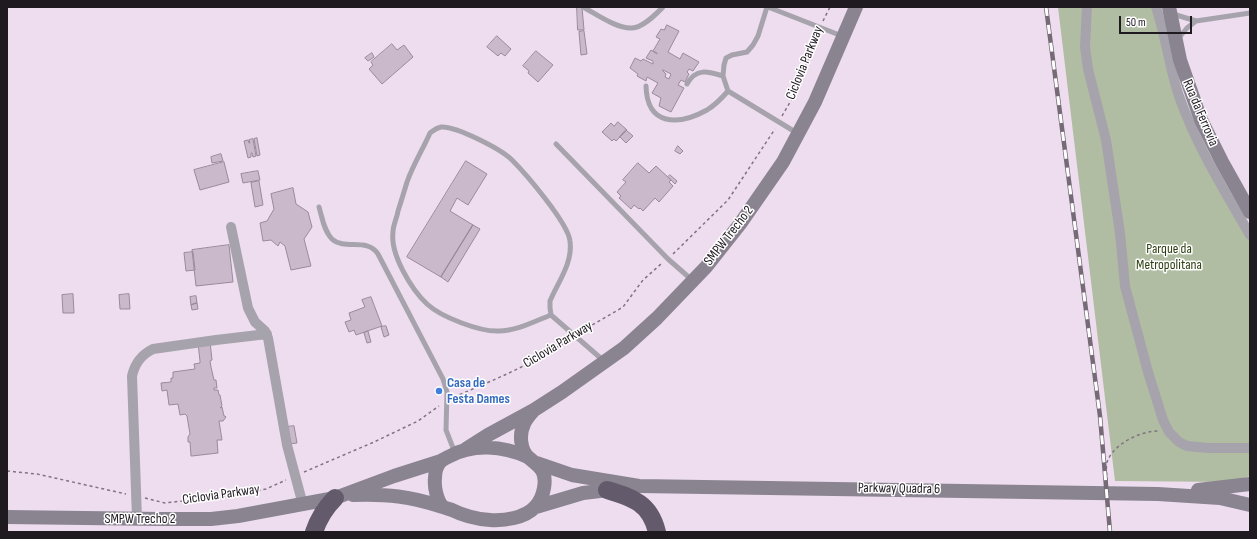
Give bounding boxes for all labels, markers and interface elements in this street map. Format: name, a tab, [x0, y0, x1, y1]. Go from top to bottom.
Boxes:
scale bar	[1121, 8, 1194, 34]
text: 50 m	[1126, 15, 1146, 30]
street label: Ciclovia Parkway	[783, 24, 827, 102]
street label: Rua da Ferrovia	[1178, 77, 1222, 149]
street label: SMPW Trecho 2	[701, 203, 757, 269]
park label: Parque da Metropolitana	[1136, 241, 1202, 274]
street label: Ciclovia Parkway	[520, 318, 596, 372]
place label: Casa de Festa Dames	[447, 375, 510, 408]
marker: Casa de Festa Dames	[434, 386, 444, 396]
street label: Parkway Quadra 6	[858, 480, 940, 498]
street label: Ciclovia Parkway	[181, 481, 261, 509]
street label: SMPW Trecho 2	[104, 511, 176, 527]

